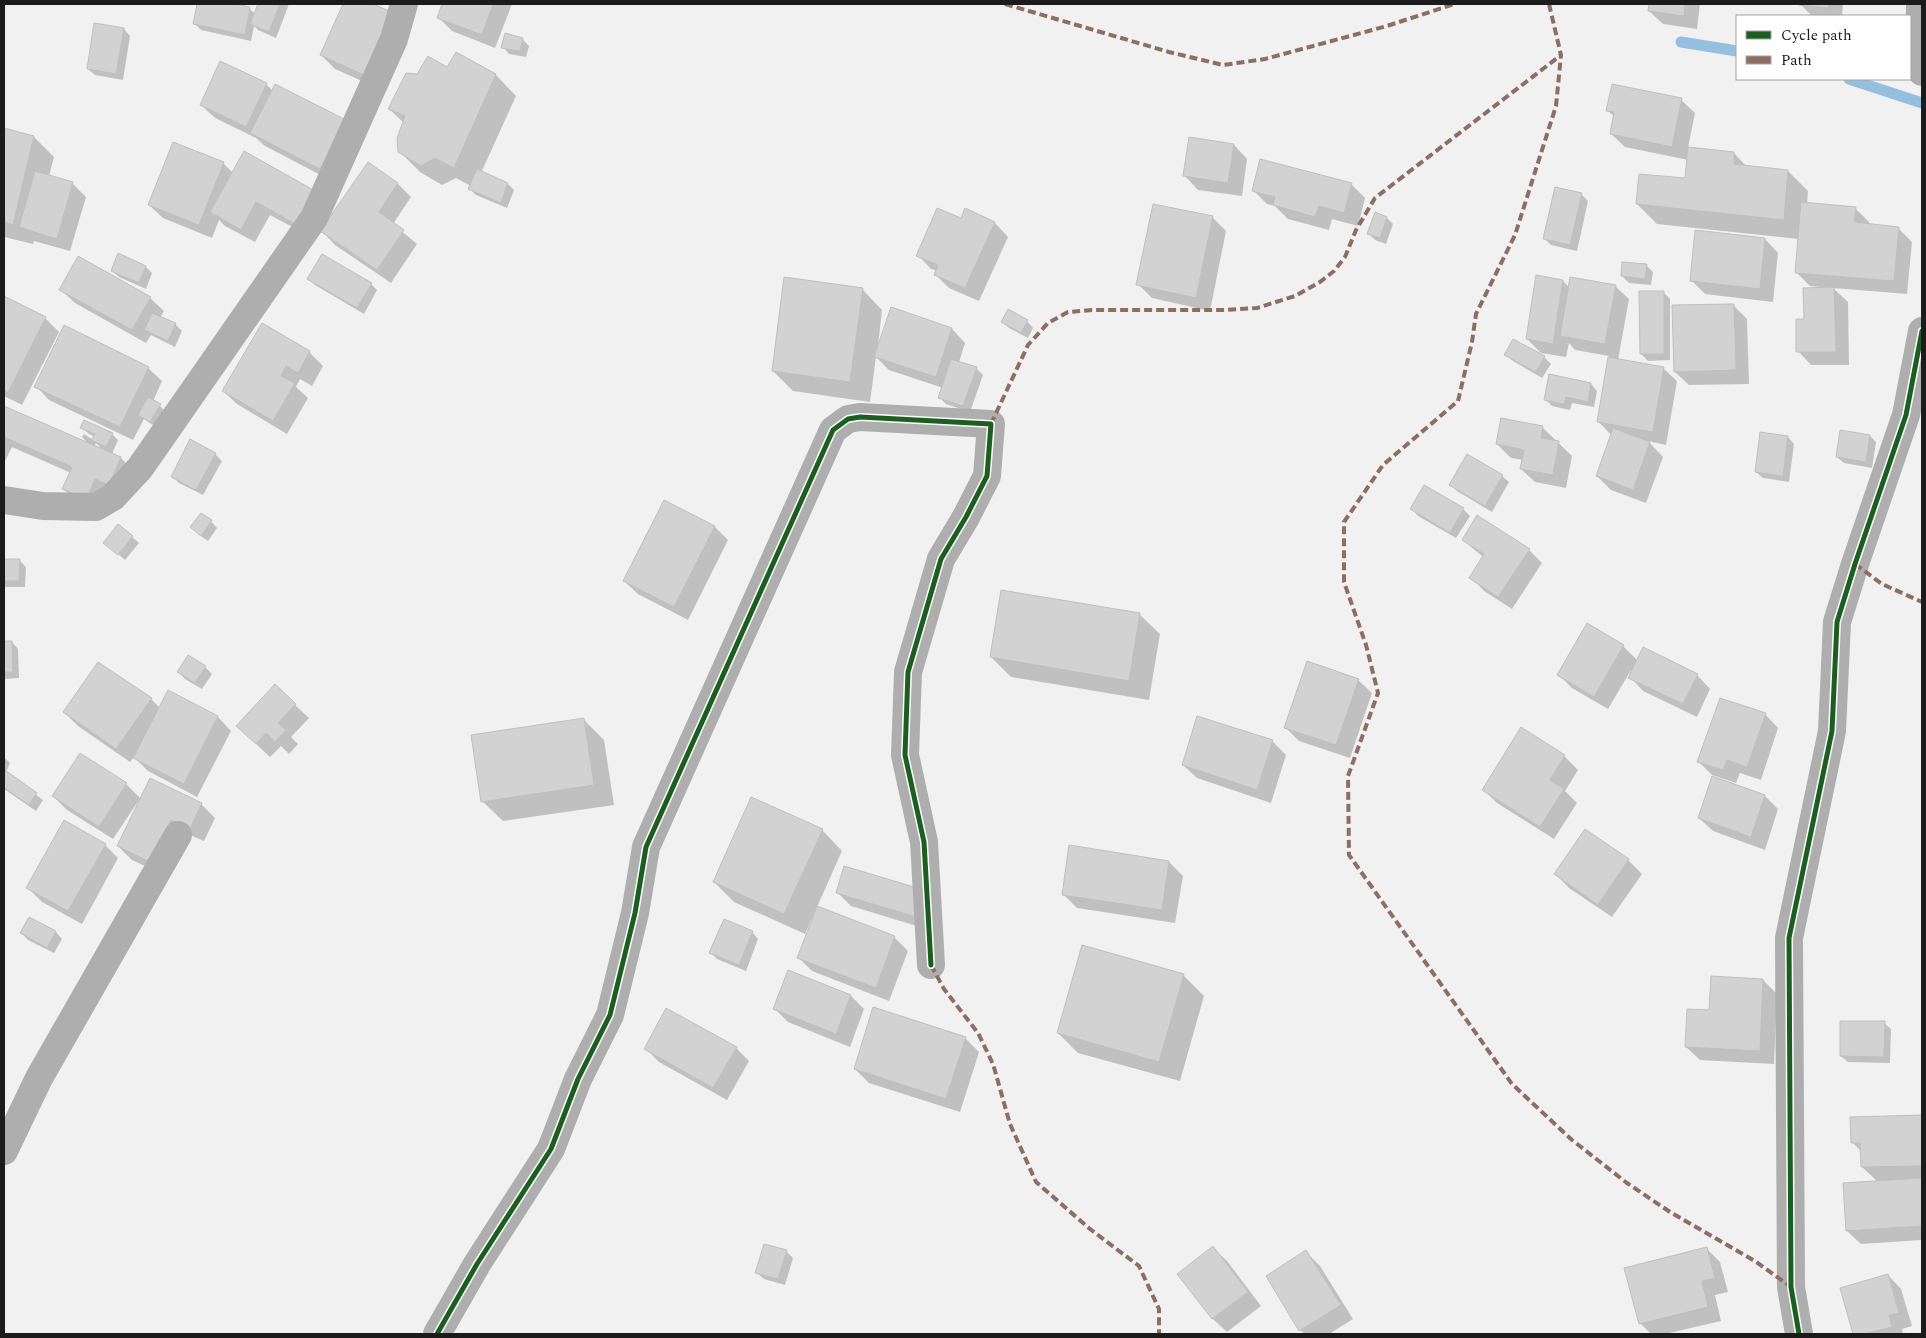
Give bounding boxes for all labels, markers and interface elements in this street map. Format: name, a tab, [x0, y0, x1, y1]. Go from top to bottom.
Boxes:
legend	[1736, 15, 1911, 80]
text: Cycle path	[1781, 24, 1852, 47]
text: Path	[1781, 49, 1812, 72]

